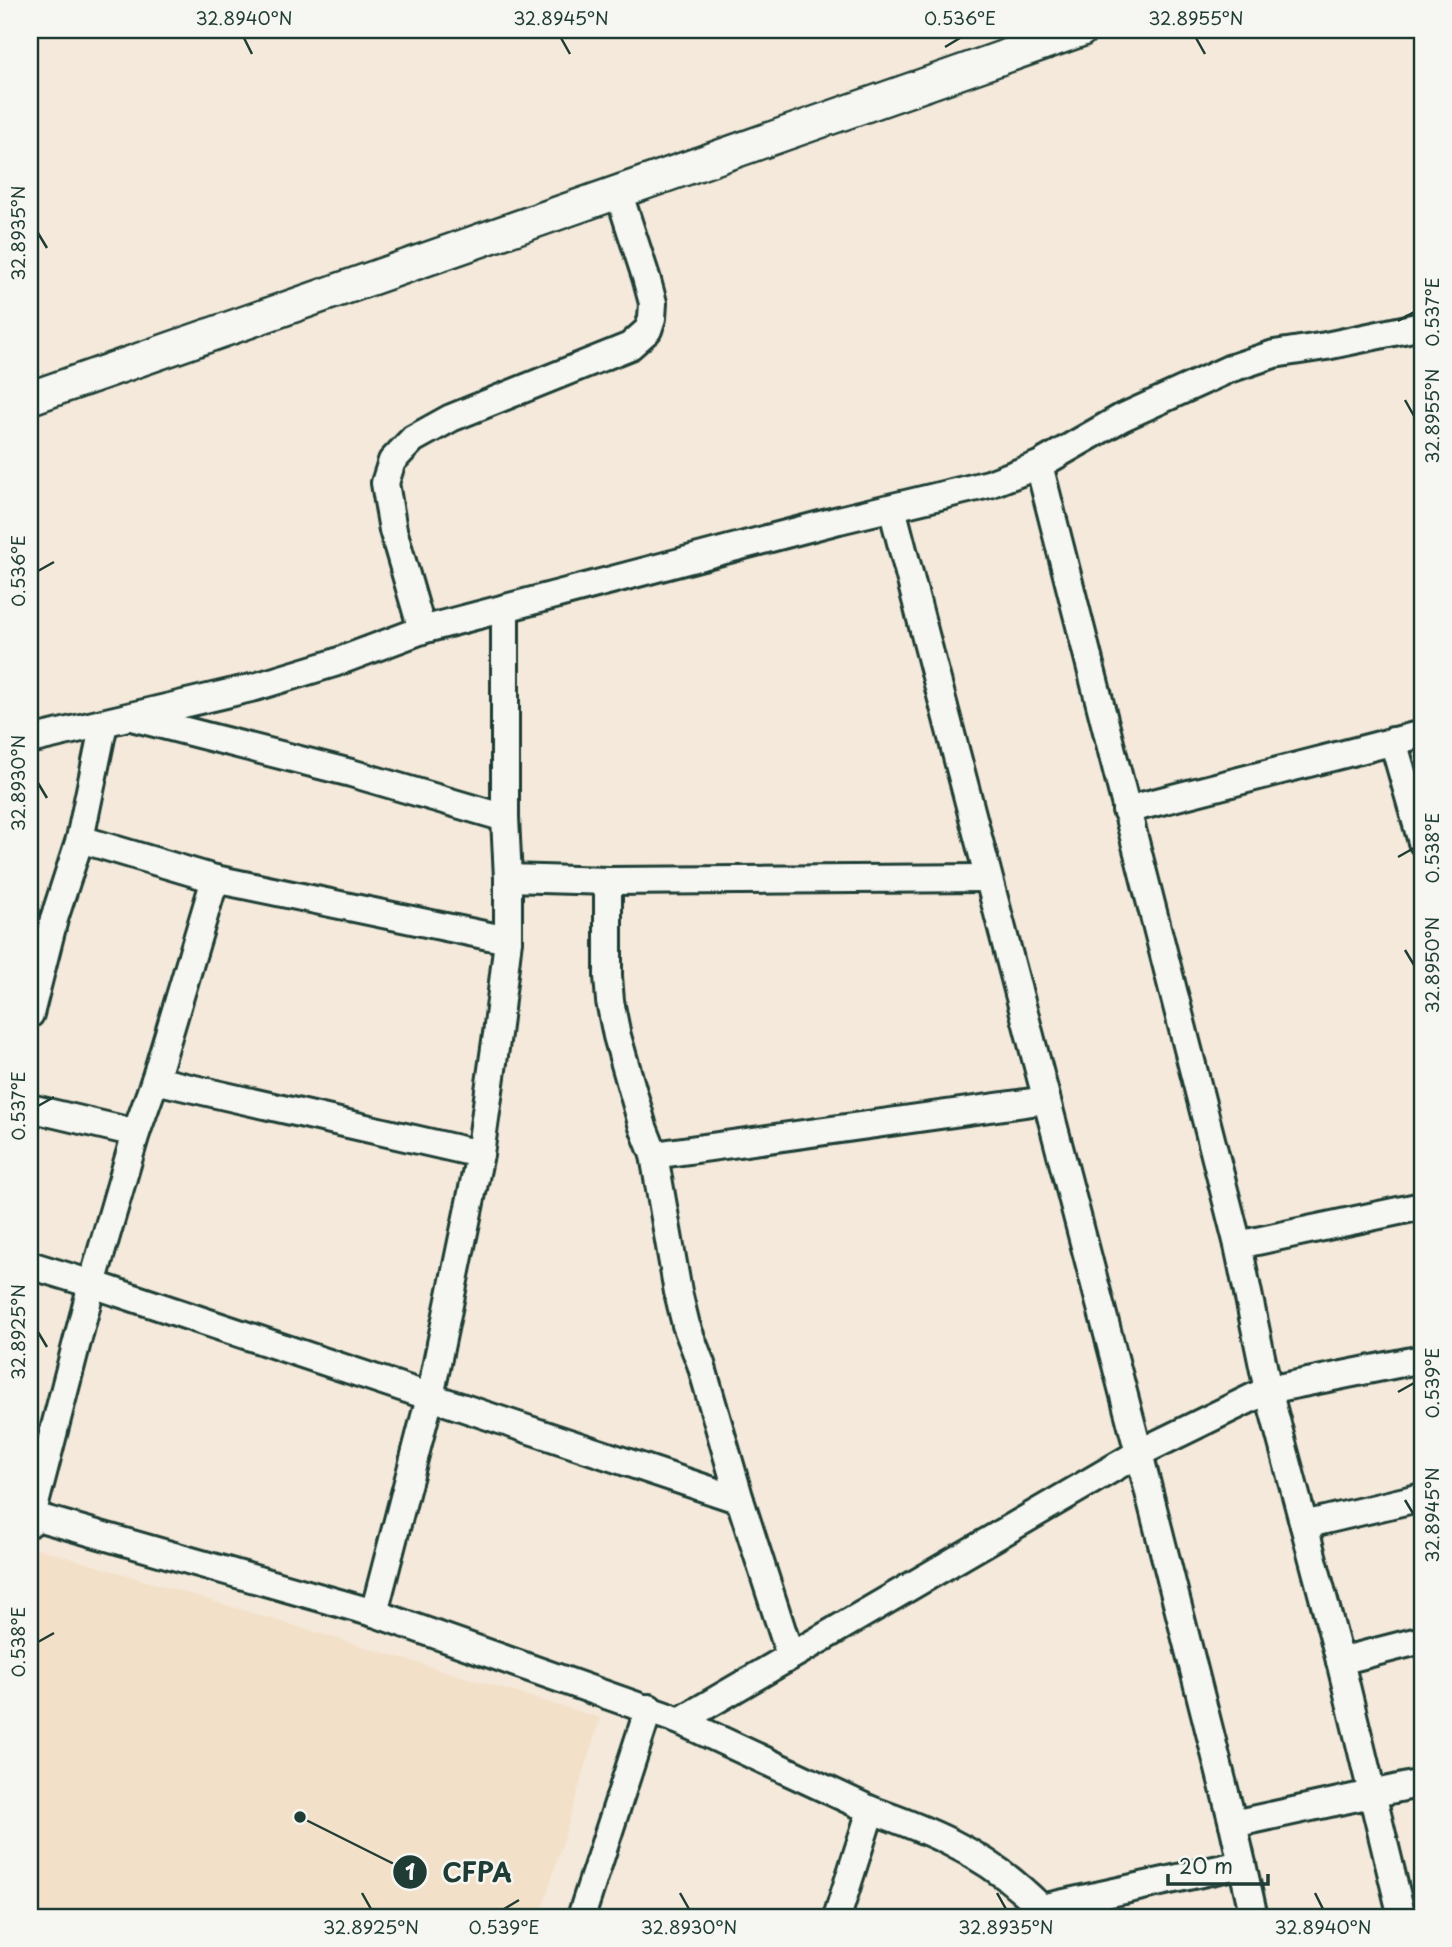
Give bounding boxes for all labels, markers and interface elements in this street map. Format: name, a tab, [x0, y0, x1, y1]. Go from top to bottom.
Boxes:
text: 32.8940°N	[195, 4, 293, 31]
text: 32.8945°N	[513, 4, 609, 31]
text: 0.536°E	[924, 4, 996, 31]
text: 32.8955°N	[1148, 4, 1244, 31]
text: 32.8935°N	[4, 185, 31, 281]
text: 0.537°E	[1418, 277, 1445, 347]
text: 32.8955°N	[1418, 368, 1445, 464]
text: 0.536°E	[4, 535, 31, 607]
text: 32.8930°N	[4, 735, 31, 831]
text: 0.538°E	[1418, 812, 1445, 884]
text: 32.8950°N	[1418, 917, 1445, 1013]
text: 0.537°E	[4, 1071, 31, 1141]
text: 32.8925°N	[4, 1284, 31, 1380]
text: 0.539°E	[1418, 1347, 1445, 1419]
text: 32.8945°N	[1418, 1467, 1445, 1563]
text: 0.538°E	[4, 1606, 31, 1678]
scale bar	[1168, 1842, 1268, 1886]
callout: CFPA	[393, 1849, 525, 1896]
text: 20 m	[1179, 1849, 1233, 1881]
text: CFPA	[442, 1852, 512, 1891]
text: 1	[405, 1855, 415, 1887]
text: 32.8925°N	[323, 1913, 419, 1940]
text: 0.539°E	[468, 1913, 540, 1940]
text: 32.8930°N	[641, 1913, 737, 1940]
text: 32.8935°N	[958, 1913, 1054, 1940]
text: 32.8940°N	[1274, 1913, 1372, 1940]

